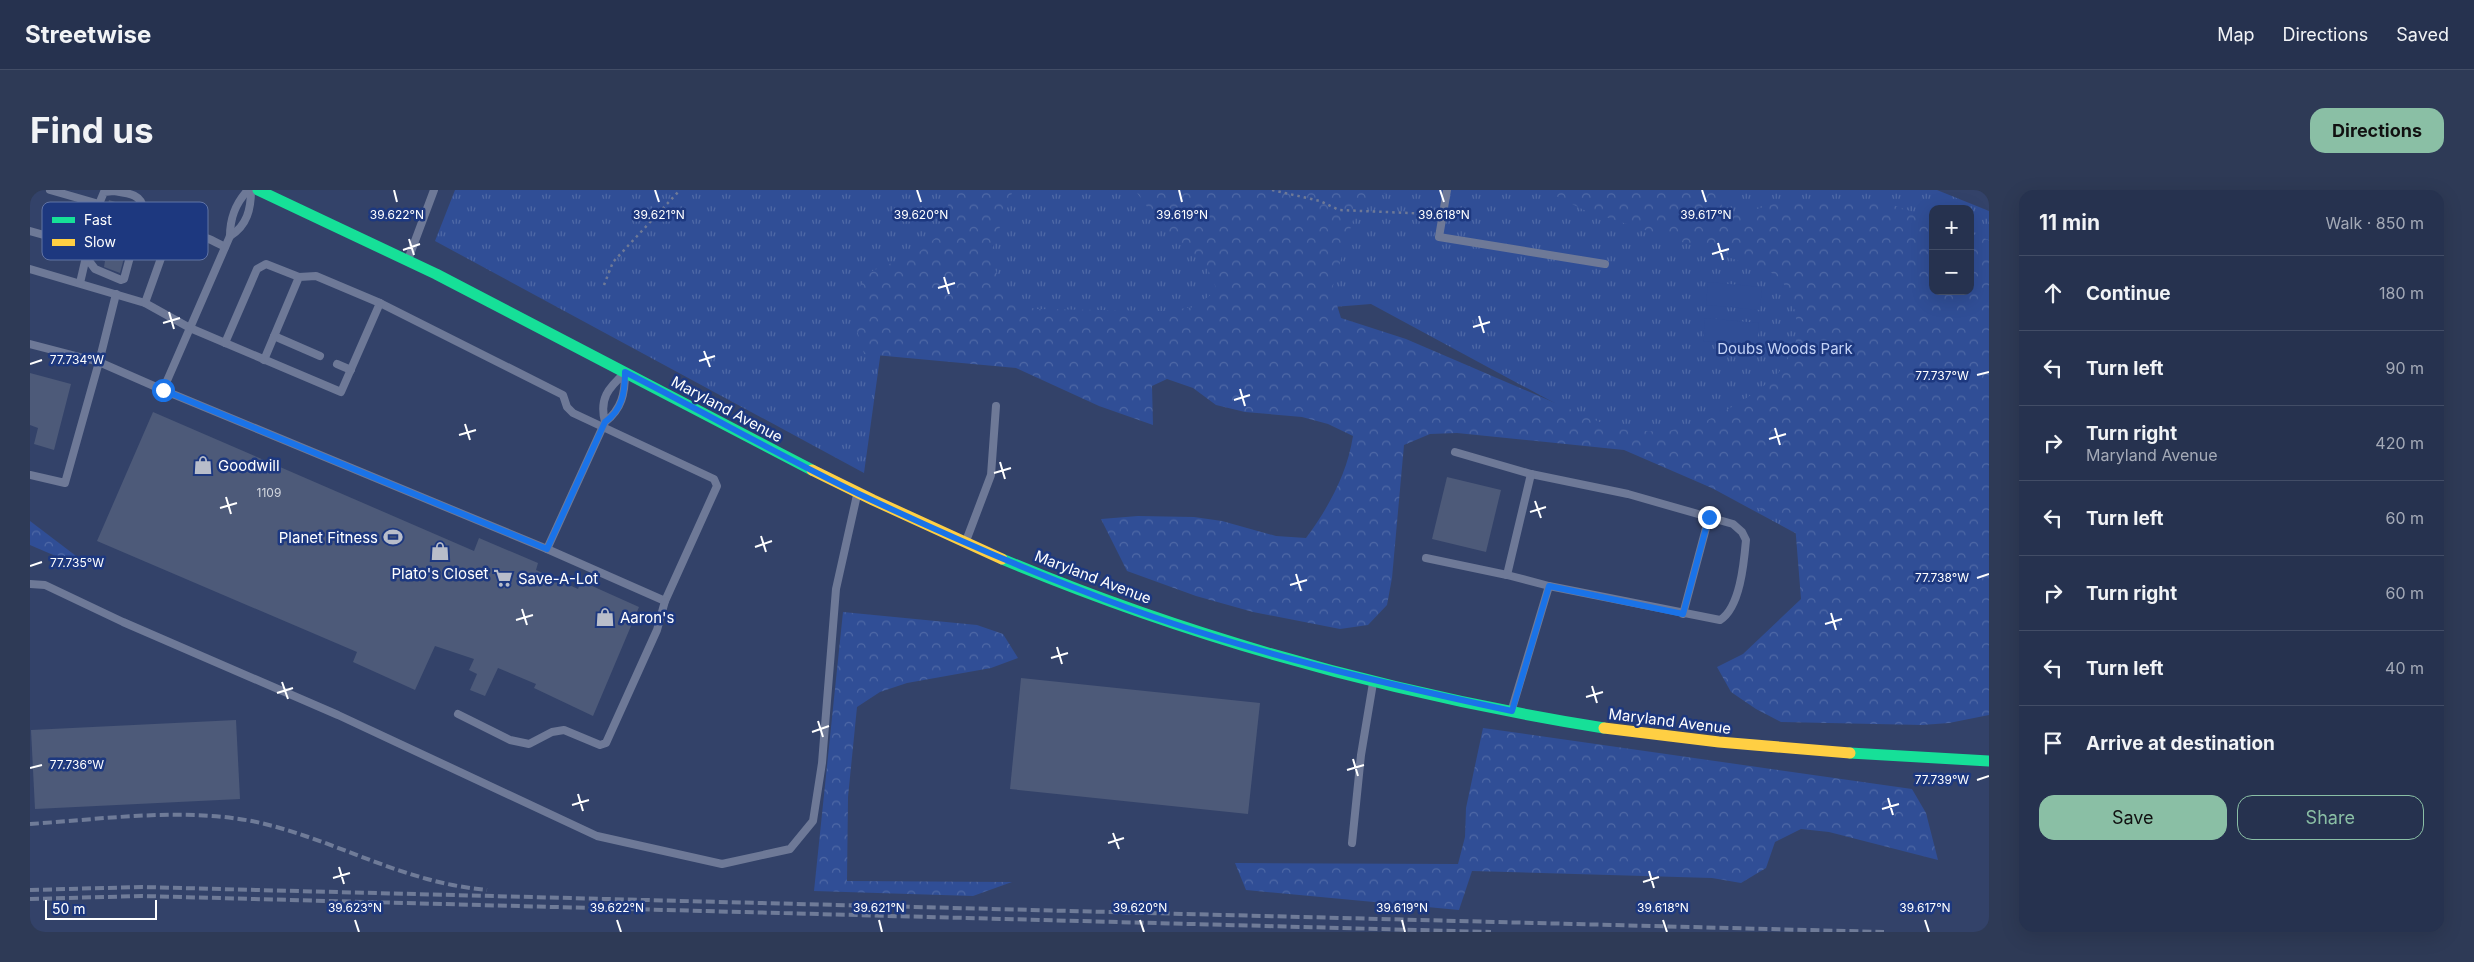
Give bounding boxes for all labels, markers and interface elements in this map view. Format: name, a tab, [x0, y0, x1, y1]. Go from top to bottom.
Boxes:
text: Streetwise	[25, 20, 151, 49]
text: Map	[2217, 24, 2255, 45]
text: Directions	[2283, 24, 2368, 45]
text: Saved	[2396, 24, 2449, 45]
button: Directions	[2310, 108, 2444, 153]
text: Find us	[30, 109, 154, 151]
legend	[42, 202, 208, 260]
map controls	[1929, 205, 1974, 295]
button: +	[1929, 205, 1974, 250]
text: 39.622°N	[370, 207, 424, 222]
text: 39.621°N	[633, 207, 685, 222]
text: 39.620°N	[894, 207, 948, 222]
text: 39.619°N	[1156, 207, 1208, 222]
text: 39.618°N	[1418, 207, 1470, 222]
text: 39.617°N	[1680, 207, 1732, 222]
text: 11 min	[2039, 210, 2100, 235]
text: Fast	[84, 211, 112, 228]
text: Walk · 850 m	[2326, 213, 2424, 233]
text: Slow	[84, 233, 116, 250]
button: −	[1929, 250, 1974, 295]
icon: ahead	[2039, 279, 2067, 307]
text: Continue	[2086, 282, 2171, 305]
text: 180 m	[2379, 283, 2424, 303]
park label: Doubs Woods Park	[1717, 339, 1853, 358]
text: 77.734°W	[50, 352, 104, 367]
icon: left	[2039, 354, 2067, 382]
text: Turn left	[2086, 357, 2164, 380]
text: 90 m	[2385, 358, 2424, 378]
text: 77.737°W	[1915, 368, 1969, 383]
street label: Maryland Avenue	[668, 372, 786, 446]
route start	[152, 379, 175, 402]
text: Turn right	[2086, 422, 2177, 445]
icon: right	[2039, 429, 2067, 457]
text: 420 m	[2375, 433, 2424, 453]
text: Maryland Avenue	[2086, 445, 2218, 465]
shop icon: Goodwill	[192, 454, 214, 476]
place label: Goodwill	[218, 456, 280, 475]
house number: 1109	[257, 485, 281, 500]
icon: left	[2039, 504, 2067, 532]
route end	[1698, 506, 1721, 529]
text: Turn left	[2086, 507, 2164, 530]
text: 60 m	[2385, 508, 2424, 528]
sports icon: Planet Fitness	[382, 526, 404, 548]
place label: Planet Fitness	[279, 528, 378, 547]
shop icon: Plato's Closet	[429, 540, 451, 562]
street label: Maryland Avenue	[1032, 546, 1154, 608]
text: 77.735°W	[50, 555, 104, 570]
place label: Plato's Closet	[392, 564, 489, 583]
supermarket icon: Save-A-Lot	[492, 567, 514, 589]
place label: Save-A-Lot	[518, 569, 598, 588]
text: 77.738°W	[1915, 570, 1969, 585]
icon: right	[2039, 579, 2067, 607]
text: Turn right	[2086, 582, 2177, 605]
text: 60 m	[2385, 583, 2424, 603]
shop icon: Aaron's	[594, 606, 616, 628]
place label: Aaron's	[620, 608, 675, 627]
icon: left	[2039, 654, 2067, 682]
text: Turn left	[2086, 657, 2164, 680]
text: 40 m	[2385, 658, 2424, 678]
street label: Maryland Avenue	[1608, 704, 1732, 738]
icon: arrive	[2039, 729, 2067, 757]
text: Arrive at destination	[2086, 732, 2275, 755]
text: 77.736°W	[50, 757, 104, 772]
text: 77.739°W	[1915, 772, 1969, 787]
button: Save	[2039, 795, 2227, 840]
button: Share	[2237, 795, 2424, 840]
scale bar	[45, 897, 158, 920]
text: 50 m	[52, 900, 86, 917]
text: 39.623°N	[328, 900, 382, 915]
text: 39.622°N	[590, 900, 644, 915]
text: 39.621°N	[853, 900, 905, 915]
text: 39.620°N	[1113, 900, 1167, 915]
text: 39.619°N	[1376, 900, 1428, 915]
text: 39.618°N	[1637, 900, 1689, 915]
text: 39.617°N	[1899, 900, 1951, 915]

